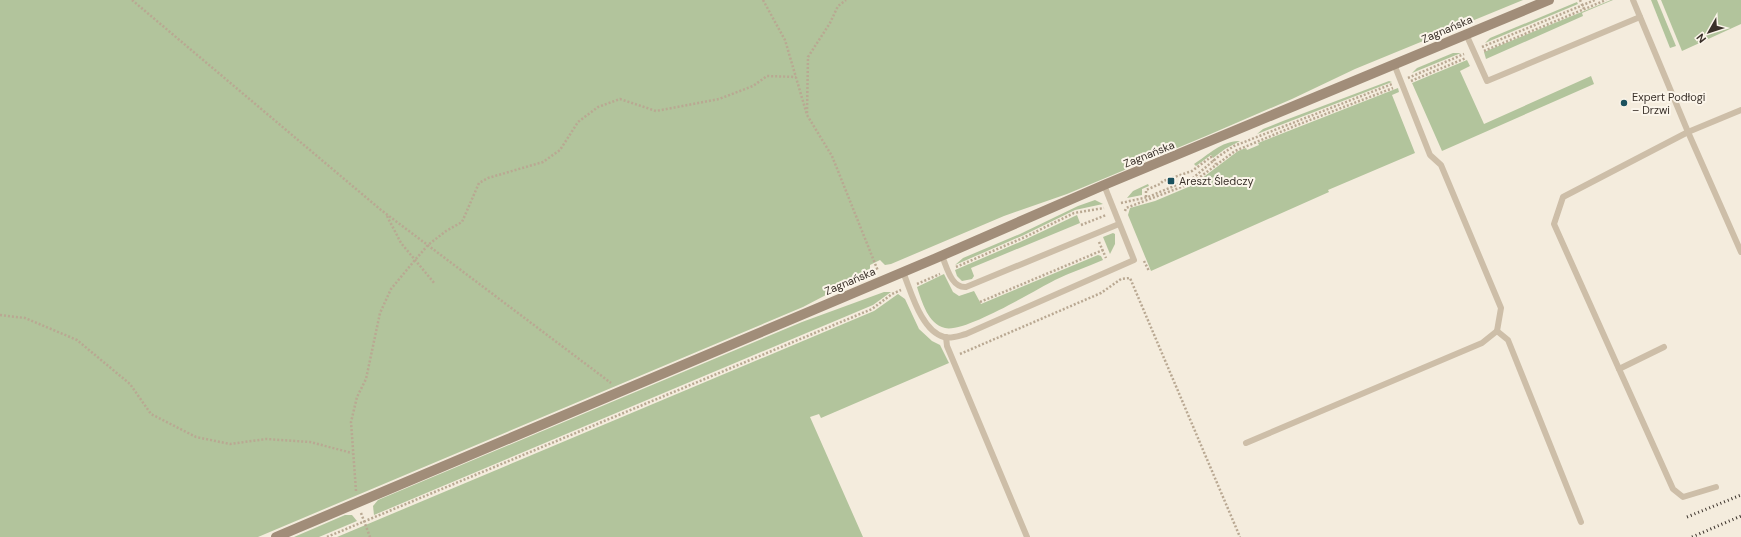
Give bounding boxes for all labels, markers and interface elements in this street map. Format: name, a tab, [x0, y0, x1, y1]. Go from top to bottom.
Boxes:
street label: Zagnańska	[1420, 12, 1474, 46]
north arrow	[1689, 12, 1729, 52]
text: N	[1693, 31, 1709, 46]
place label: Expert Podłogi – Drzwi	[1632, 90, 1705, 117]
marker: Expert Podłogi – Drzwi	[1619, 98, 1629, 108]
street label: Zagnańska	[1121, 137, 1177, 171]
place label: Areszt Śledczy	[1179, 174, 1254, 188]
marker: Areszt Śledczy	[1166, 176, 1176, 186]
street label: Zagnańska	[823, 264, 877, 298]

